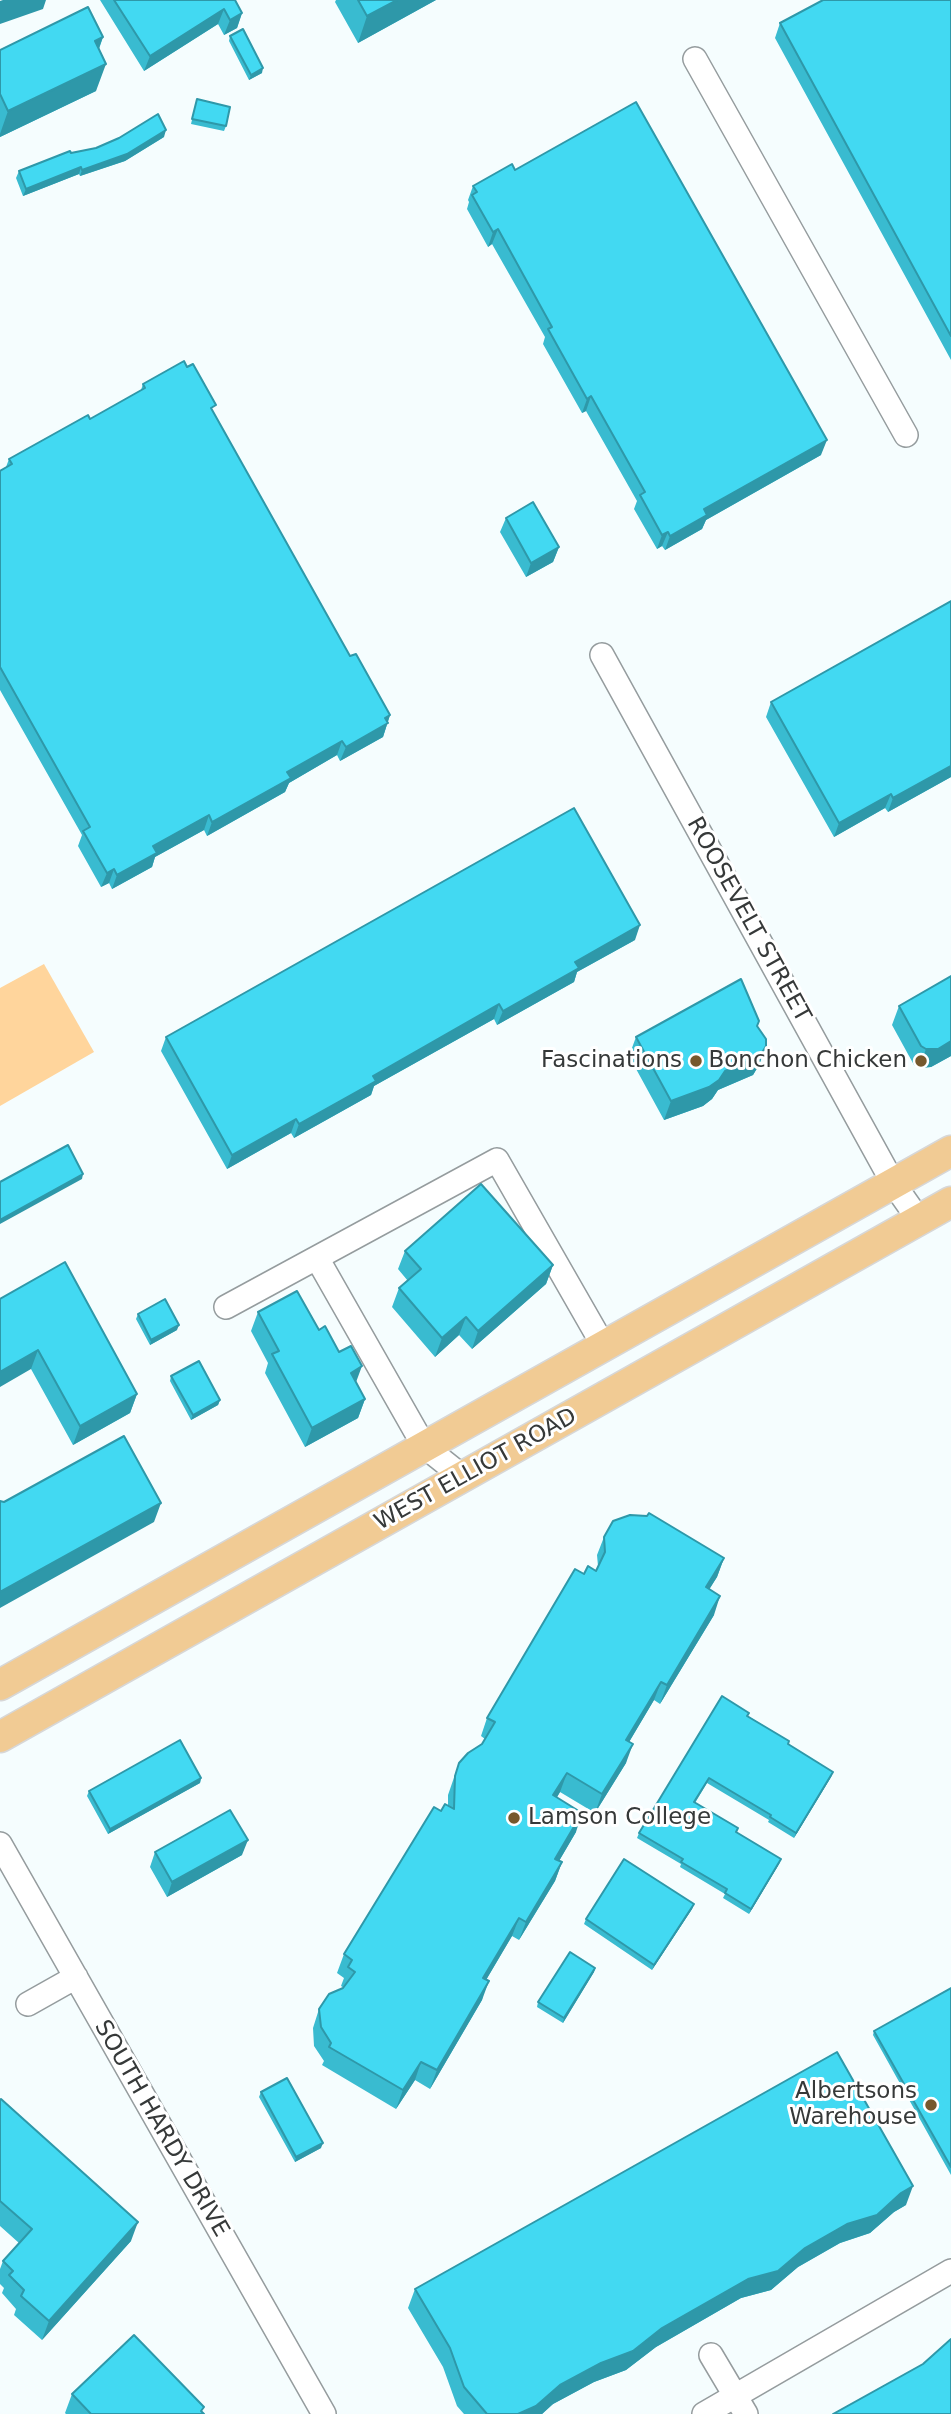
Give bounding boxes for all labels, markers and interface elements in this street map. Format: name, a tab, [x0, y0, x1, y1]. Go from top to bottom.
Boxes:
street label: ROOSEVELT STREET	[680, 813, 816, 1027]
place label: Fascinations	[541, 1047, 682, 1075]
place label: Bonchon Chicken	[708, 1047, 907, 1075]
marker: Fascinations	[688, 1053, 704, 1069]
marker: Bonchon Chicken	[913, 1053, 929, 1069]
street label: WEST ELLIOT ROAD	[370, 1403, 582, 1537]
place label: Lamson College	[528, 1804, 711, 1832]
marker: Lamson College	[506, 1810, 522, 1826]
street label: SOUTH HARDY DRIVE	[88, 2016, 234, 2242]
place label: Albertsons Warehouse	[789, 2078, 917, 2132]
marker: Albertsons Warehouse	[923, 2097, 939, 2113]

